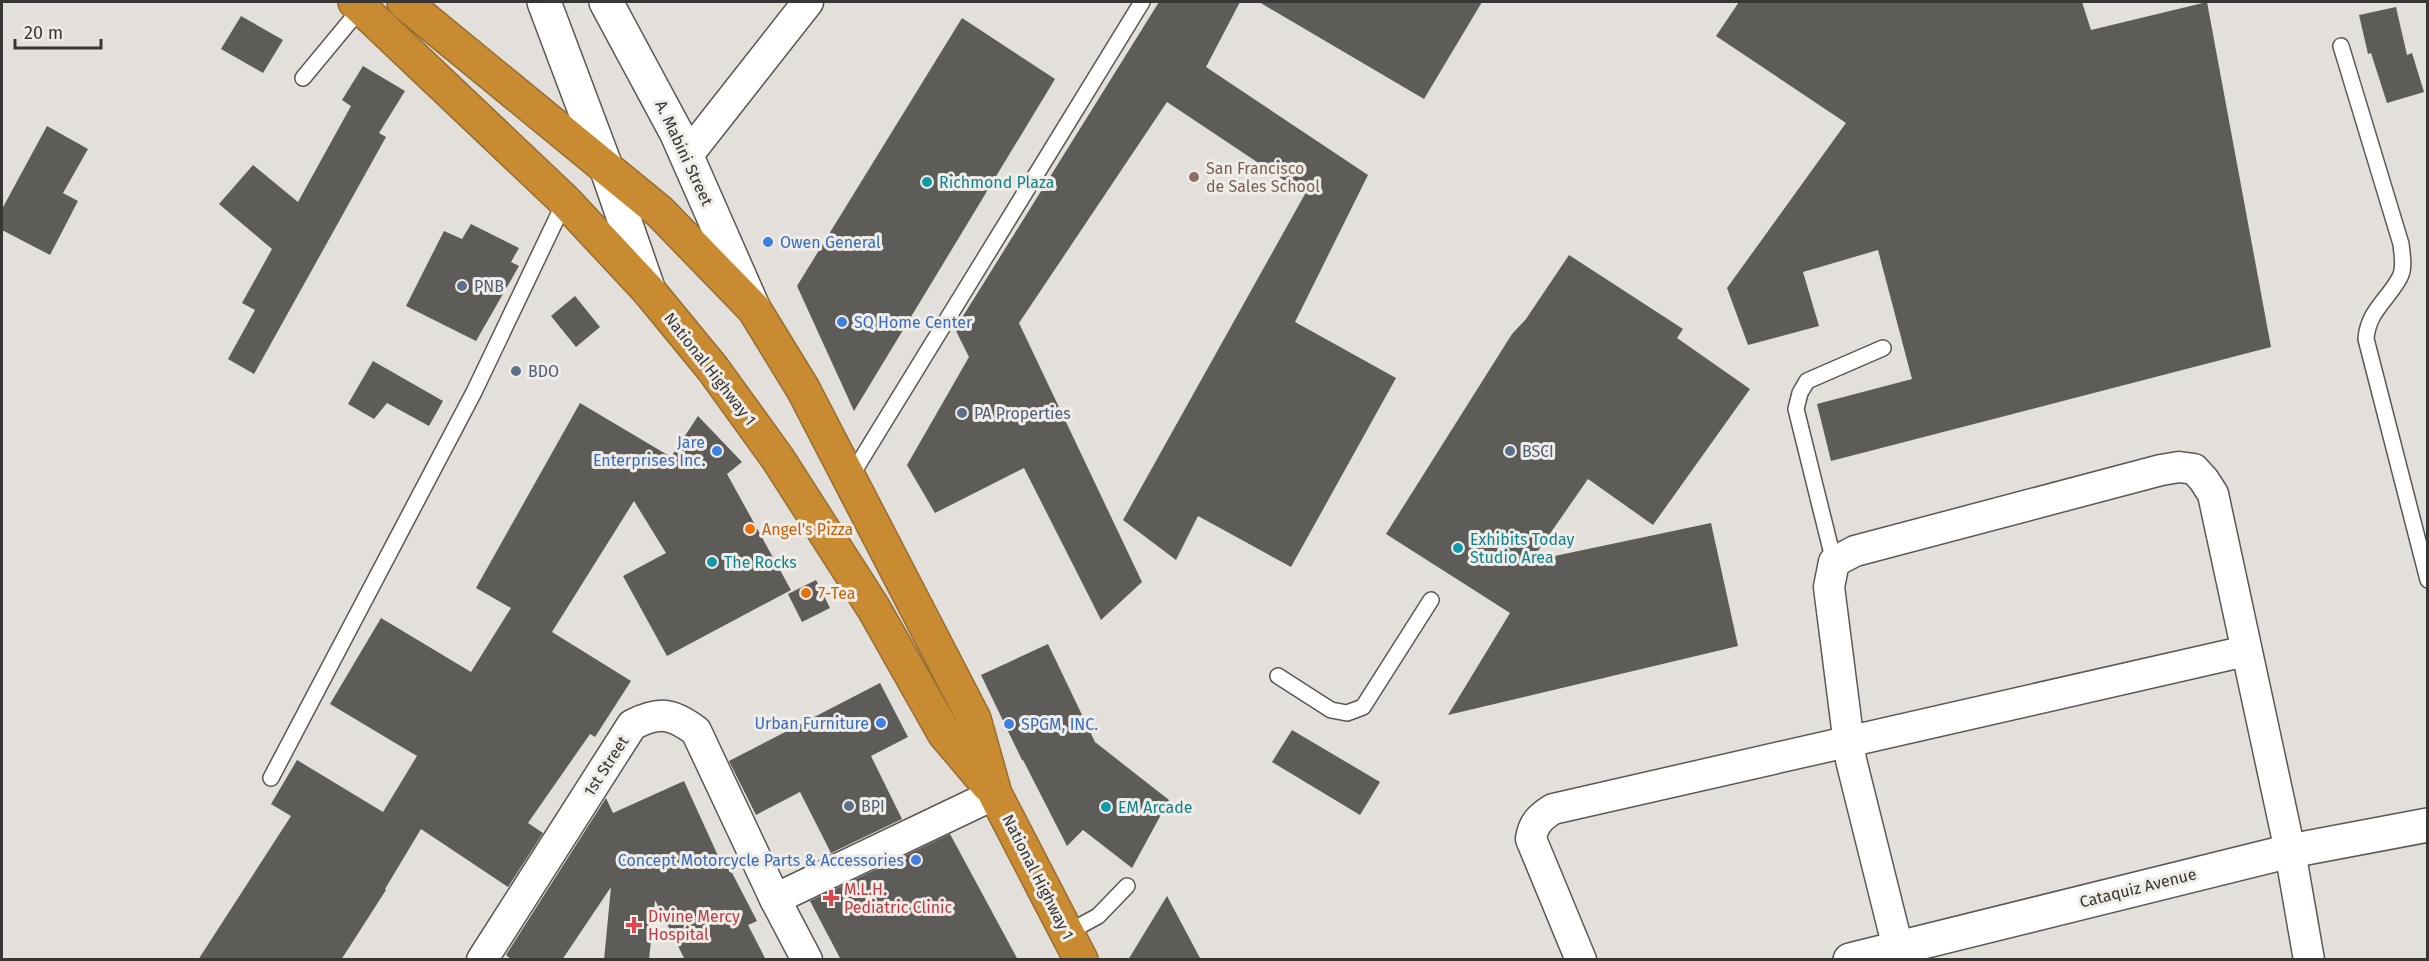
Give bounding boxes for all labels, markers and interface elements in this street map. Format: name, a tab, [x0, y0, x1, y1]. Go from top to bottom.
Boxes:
scale bar	[15, 12, 100, 50]
text: 20 m	[24, 22, 63, 44]
street label: A. Mabini Street	[651, 97, 717, 209]
place label: San Francisco de Sales School	[1206, 159, 1320, 196]
marker: San Francisco de Sales School	[1187, 170, 1201, 184]
place label: Richmond Plaza	[939, 173, 1054, 192]
marker: Richmond Plaza	[920, 175, 934, 189]
place label: Owen General	[780, 233, 881, 252]
marker: Owen General	[761, 235, 775, 249]
place label: PNB	[474, 277, 504, 296]
marker: PNB	[455, 279, 469, 293]
street label: National Highway 1	[660, 309, 760, 429]
place label: SQ Home Center	[854, 313, 973, 332]
marker: SQ Home Center	[835, 315, 849, 329]
place label: BDO	[528, 362, 559, 381]
marker: BDO	[509, 364, 523, 378]
place label: PA Properties	[974, 404, 1071, 423]
marker: PA Properties	[955, 406, 969, 420]
place label: Jare Enterprises Inc.	[593, 433, 705, 470]
place label: BSCI	[1522, 442, 1554, 461]
marker: Jare Enterprises Inc.	[710, 444, 724, 458]
marker: BSCI	[1503, 444, 1517, 458]
place label: Angel's Pizza	[762, 520, 853, 539]
marker: Angel's Pizza	[743, 522, 757, 536]
place label: Exhibits Today Studio Area	[1470, 530, 1574, 567]
marker: Exhibits Today Studio Area	[1451, 541, 1465, 555]
place label: The Rocks	[724, 553, 797, 572]
marker: The Rocks	[705, 555, 719, 569]
place label: 7-Tea	[818, 584, 855, 603]
marker: 7-Tea	[799, 586, 813, 600]
place label: Urban Furniture	[754, 714, 869, 733]
place label: SPGM, INC.	[1021, 715, 1098, 734]
marker: Urban Furniture	[874, 716, 888, 730]
marker: SPGM, INC.	[1002, 717, 1016, 731]
street label: 1st Street	[580, 732, 633, 800]
place label: BPI	[861, 797, 885, 816]
place label: EM Arcade	[1118, 798, 1193, 817]
marker: BPI	[842, 799, 856, 813]
marker: EM Arcade	[1099, 800, 1113, 814]
street label: National Highway 1	[998, 811, 1078, 943]
place label: Concept Motorcycle Parts & Accessories	[618, 851, 904, 870]
marker: Concept Motorcycle Parts & Accessories	[909, 853, 923, 867]
street label: Cataquiz Avenue	[2078, 864, 2198, 912]
place label: M.L.H. Pediatric Clinic	[844, 880, 953, 917]
marker: M.L.H. Pediatric Clinic	[822, 889, 840, 907]
place label: Divine Mercy Hospital	[648, 907, 740, 944]
marker: Divine Mercy Hospital	[625, 916, 643, 934]

